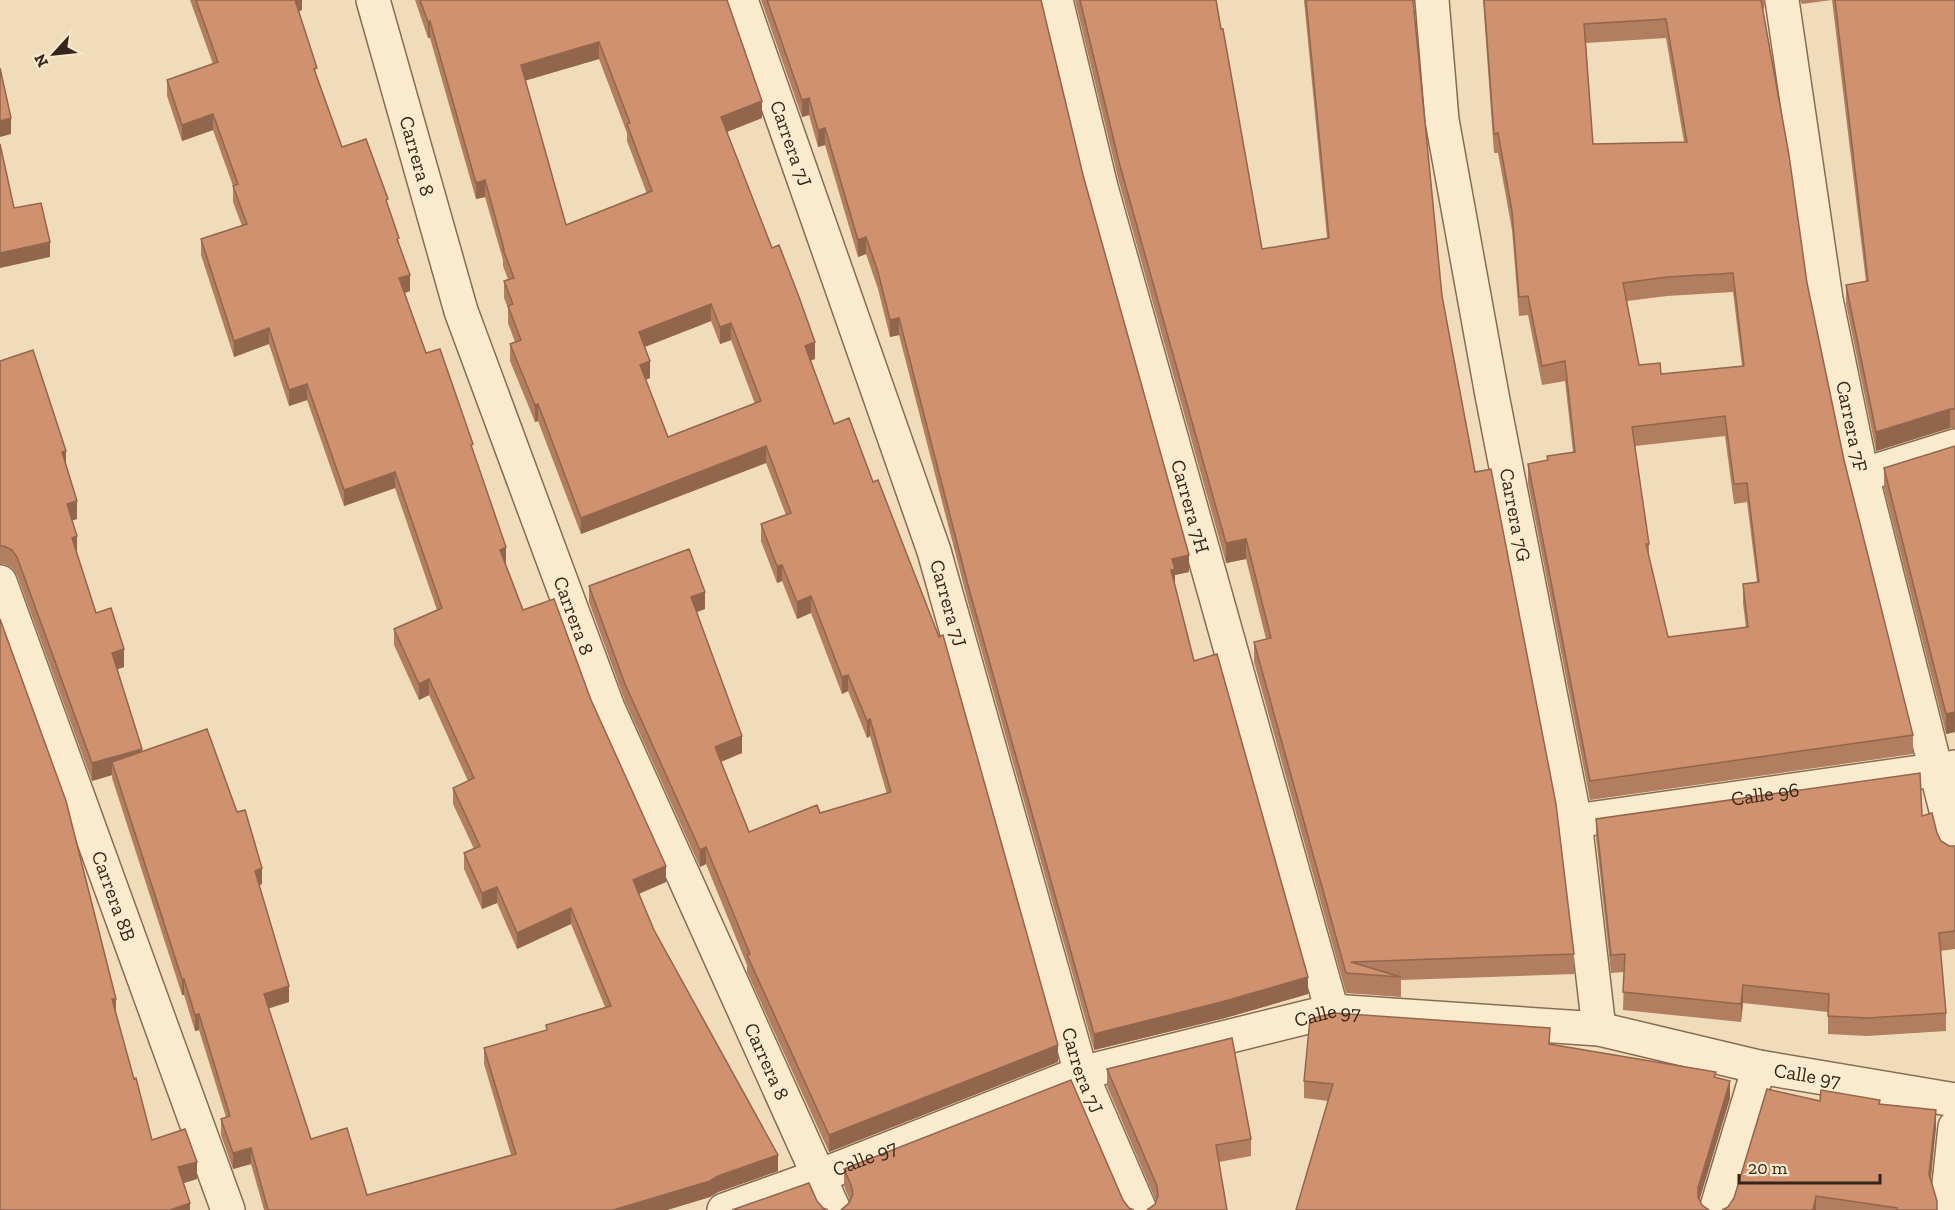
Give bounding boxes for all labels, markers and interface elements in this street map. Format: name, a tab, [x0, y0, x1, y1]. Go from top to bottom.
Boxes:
north arrow	[24, 24, 84, 84]
text: N	[30, 51, 52, 70]
street label: Carrera 7J	[765, 97, 817, 190]
street label: Carrera 8	[394, 113, 440, 199]
street label: Carrera 7F	[1831, 379, 1873, 474]
street label: Carrera 7H	[1166, 457, 1215, 556]
street label: Carrera 7G	[1495, 466, 1536, 564]
street label: Carrera 7J	[925, 557, 972, 649]
street label: Carrera 8	[548, 573, 599, 658]
street label: Calle 96	[1730, 777, 1801, 811]
street label: Carrera 8B	[87, 848, 141, 944]
street label: Calle 97	[1292, 998, 1362, 1032]
street label: Carrera 8	[739, 1019, 795, 1104]
street label: Carrera 7J	[1057, 1025, 1109, 1117]
street label: Calle 97	[1772, 1058, 1843, 1093]
street label: Calle 97	[829, 1134, 901, 1182]
scale bar	[1739, 1147, 1880, 1185]
text: 20 m	[1748, 1157, 1788, 1179]

